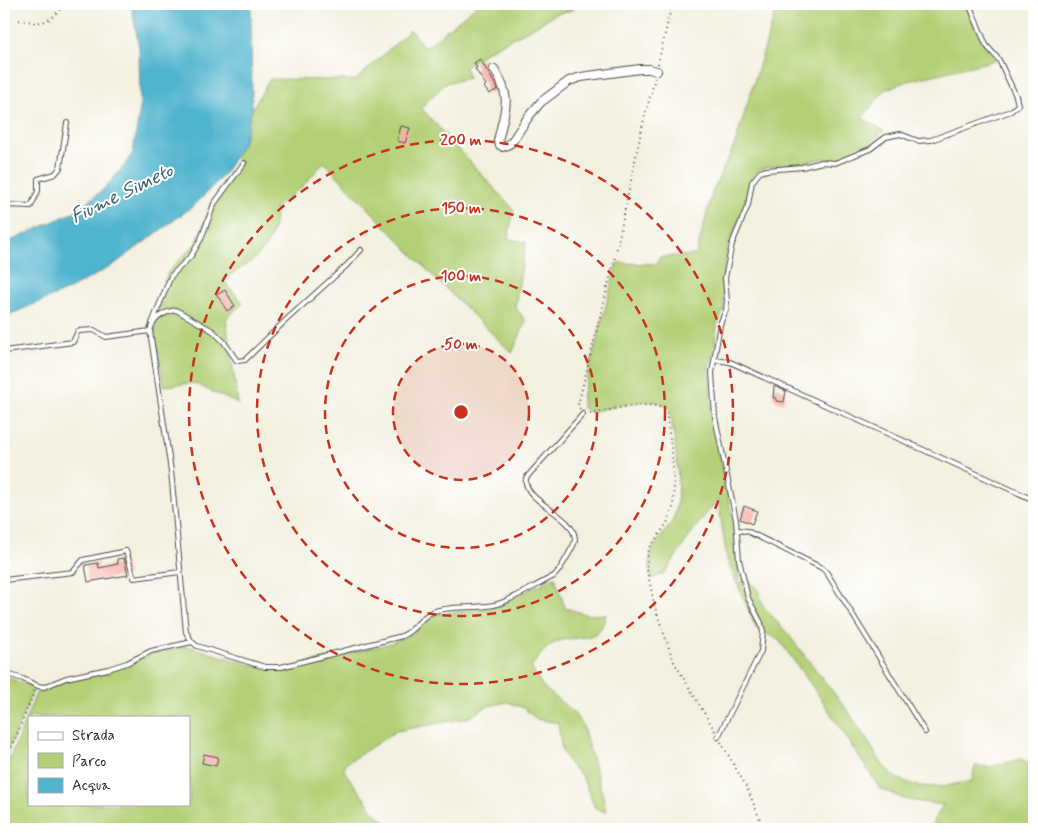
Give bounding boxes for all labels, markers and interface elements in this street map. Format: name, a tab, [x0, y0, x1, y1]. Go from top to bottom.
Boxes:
text: 200 m	[441, 131, 482, 151]
water label: Fiume Simeto	[66, 157, 179, 230]
text: 150 m	[441, 199, 481, 219]
text: 100 m	[441, 267, 481, 287]
text: 50 m	[444, 335, 478, 355]
centre of rings	[452, 403, 470, 421]
legend	[28, 716, 190, 806]
text: Strada	[72, 726, 115, 746]
text: Parco	[72, 752, 106, 772]
text: Acqua	[72, 776, 111, 796]

